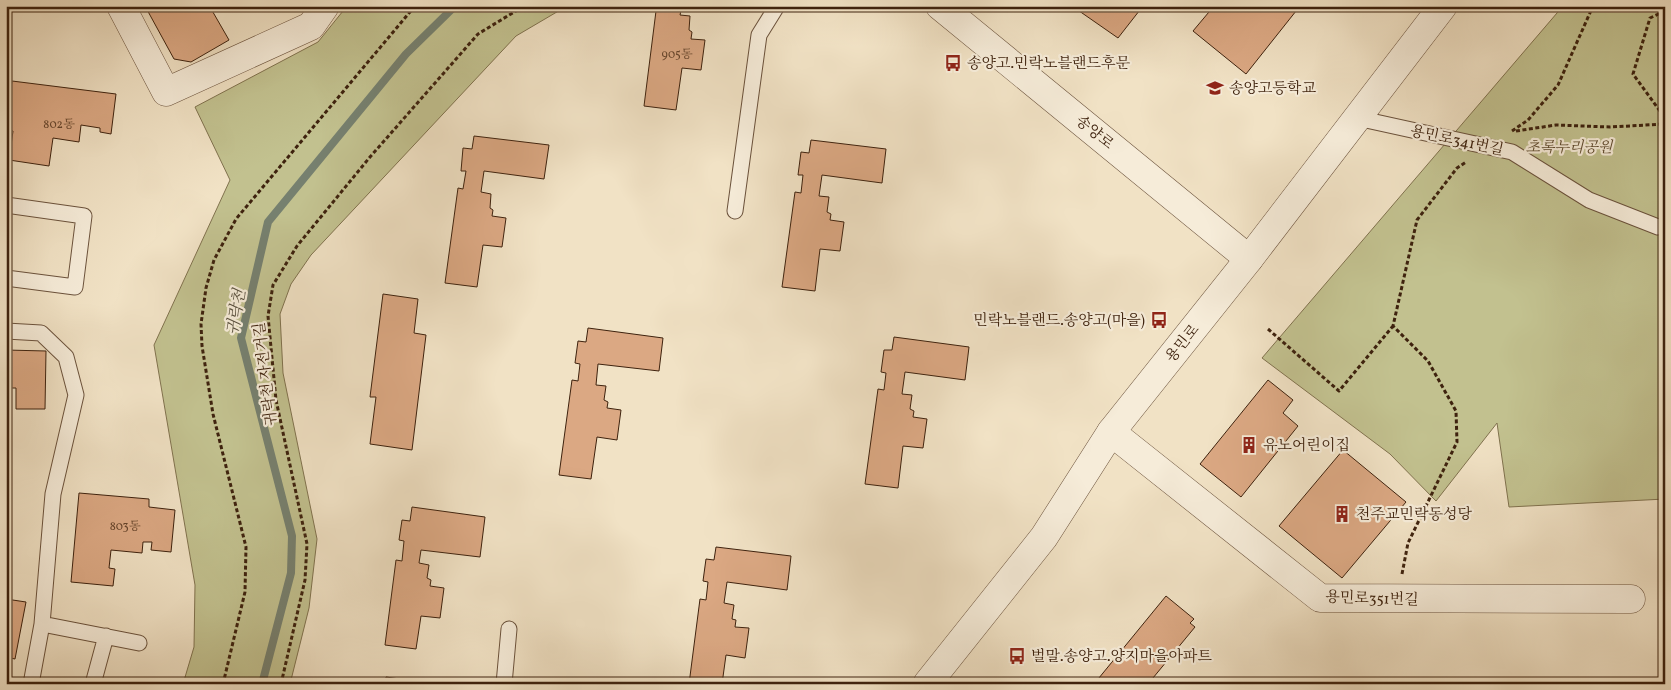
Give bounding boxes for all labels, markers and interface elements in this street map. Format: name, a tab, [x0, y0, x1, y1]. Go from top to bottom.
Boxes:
house number: 905동	[662, 47, 693, 63]
bus stop icon: 송양고.민락노블랜드후문	[943, 53, 963, 73]
place label: 송양고.민락노블랜드후문	[967, 54, 1130, 75]
school or university icon: 송양고등학교	[1205, 78, 1225, 98]
place label: 송양고등학교	[1229, 79, 1316, 100]
street label: 송양로	[1071, 111, 1118, 155]
house number: 802동	[43, 117, 75, 133]
street label: 용민로341번길	[1408, 121, 1505, 162]
park label: 초록누리공원	[1526, 138, 1614, 159]
water label: 귀락천	[222, 286, 252, 337]
bus stop icon: 민락노블랜드.송양고(마을)	[1149, 310, 1169, 330]
place label: 민락노블랜드.송양고(마을)	[973, 311, 1145, 332]
street label: 용민로	[1161, 320, 1205, 367]
street label: 귀락천 자전거길	[250, 321, 283, 427]
building icon: 유노어린이집	[1239, 435, 1259, 455]
place label: 유노어린이집	[1263, 436, 1350, 457]
building icon: 천주교민락동성당	[1332, 504, 1352, 524]
place label: 천주교민락동성당	[1356, 505, 1472, 526]
house number: 803동	[110, 519, 141, 535]
street label: 용민로351번길	[1325, 587, 1419, 612]
bus stop icon: 벌말.송양고.양지마을아파트	[1007, 646, 1027, 666]
place label: 벌말.송양고.양지마을아파트	[1031, 647, 1212, 668]

